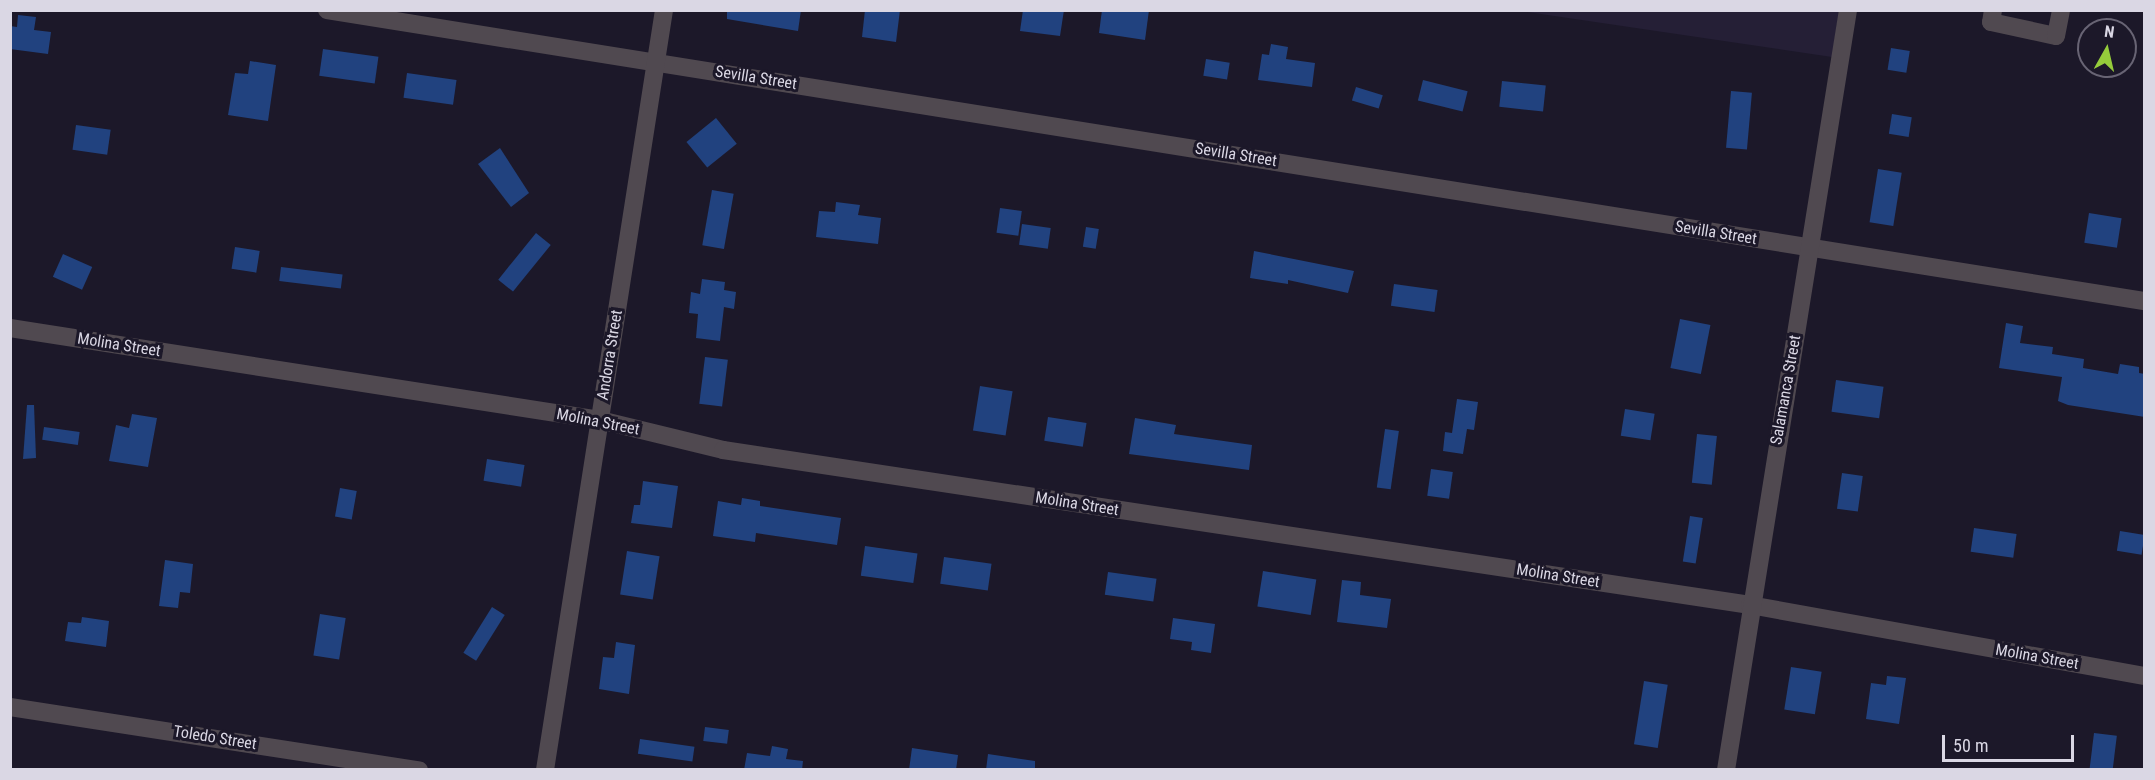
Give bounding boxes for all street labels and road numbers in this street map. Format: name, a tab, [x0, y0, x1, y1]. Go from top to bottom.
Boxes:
street label: Sevilla Street	[714, 62, 798, 94]
street label: Sevilla Street	[1194, 139, 1278, 171]
street label: Sevilla Street	[1674, 217, 1758, 249]
street label: Andorra Street	[593, 308, 627, 402]
street label: Molina Street	[76, 329, 162, 361]
street label: Salamanca Street	[1767, 334, 1805, 446]
street label: Molina Street	[555, 405, 641, 439]
street label: Molina Street	[1034, 488, 1120, 520]
street label: Molina Street	[1515, 560, 1601, 592]
street label: Molina Street	[1994, 640, 2080, 674]
street label: Toledo Street	[172, 722, 258, 754]

